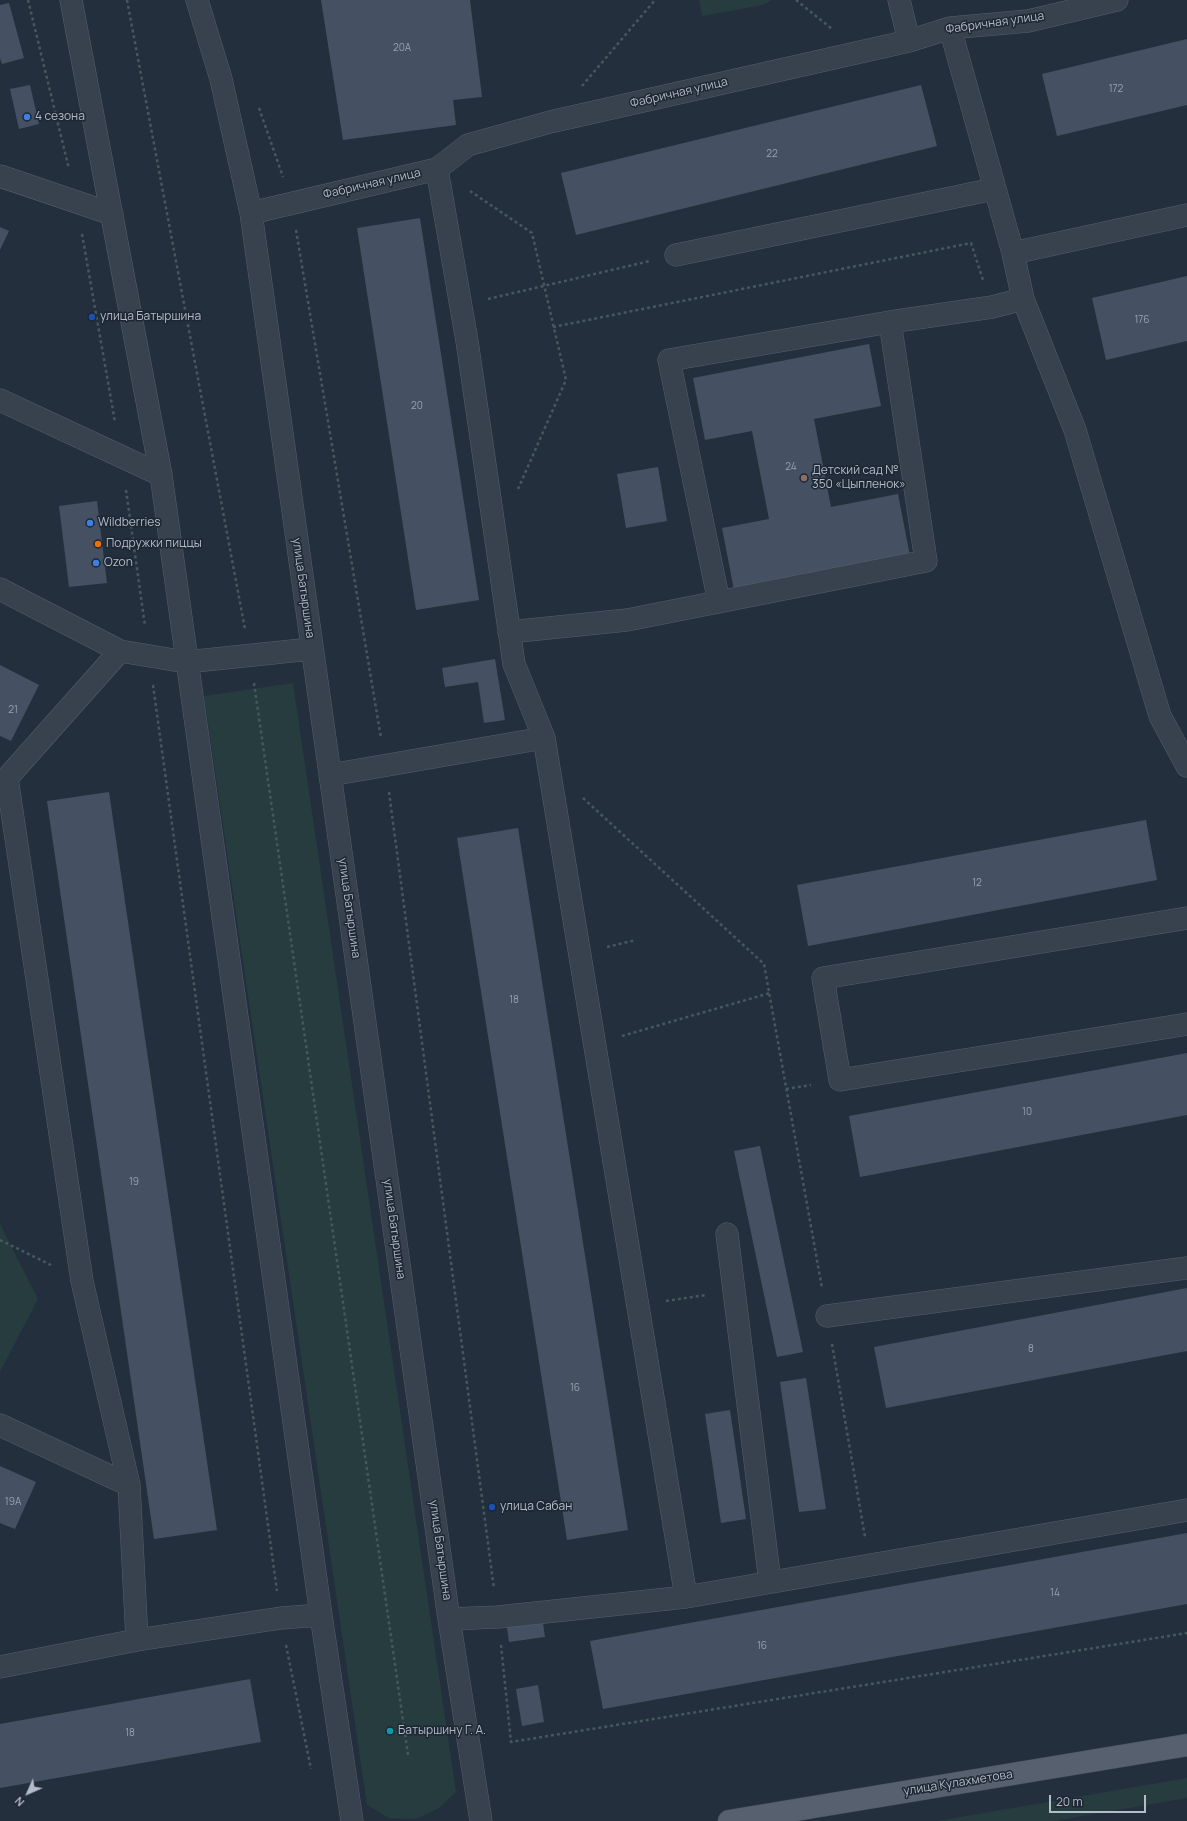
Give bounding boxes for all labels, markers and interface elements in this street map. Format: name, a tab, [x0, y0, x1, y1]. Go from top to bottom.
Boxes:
street label: Фабричная улица	[945, 9, 1045, 37]
house number: 20А	[393, 42, 411, 54]
street label: Фабричная улица	[629, 75, 729, 111]
house number: 172	[1109, 83, 1123, 95]
place label: 4 сезона	[35, 110, 85, 124]
marker: 4 сезона	[22, 112, 32, 122]
house number: 22	[766, 148, 778, 160]
street label: Фабричная улица	[322, 166, 422, 202]
place label: улица Батыршина	[100, 310, 201, 324]
marker: улица Батыршина	[87, 312, 97, 322]
house number: 176	[1134, 314, 1150, 326]
house number: 20	[411, 400, 423, 412]
house number: 24	[785, 461, 797, 473]
place label: Детский сад № 350 «Цыпленок»	[812, 464, 906, 492]
marker: Детский сад № 350 «Цыпленок»	[799, 473, 809, 483]
place label: Wildberries	[98, 516, 161, 530]
marker: Wildberries	[85, 518, 95, 528]
place label: Подружки пиццы	[106, 537, 202, 551]
street label: улица Батыршина	[289, 537, 317, 639]
marker: Подружки пиццы	[93, 539, 103, 549]
place label: Ozon	[104, 556, 133, 570]
marker: Ozon	[91, 558, 101, 568]
house number: 21	[8, 704, 18, 716]
street label: улица Батыршина	[335, 857, 363, 959]
house number: 12	[972, 877, 982, 889]
house number: 18	[509, 994, 519, 1006]
house number: 10	[1022, 1106, 1032, 1118]
house number: 19	[129, 1176, 139, 1188]
street label: улица Батыршина	[380, 1178, 408, 1280]
house number: 8	[1028, 1343, 1034, 1355]
house number: 16	[570, 1382, 580, 1394]
house number: 19А	[5, 1496, 21, 1508]
street label: улица Батыршина	[426, 1499, 454, 1601]
place label: улица Сабан	[500, 1500, 572, 1514]
marker: улица Сабан	[487, 1502, 497, 1512]
house number: 14	[1050, 1587, 1060, 1599]
house number: 16	[757, 1640, 767, 1652]
place label: Батыршину Г. А.	[398, 1724, 486, 1738]
marker: Батыршину Г. А.	[385, 1726, 395, 1736]
house number: 18	[125, 1727, 135, 1739]
street label: улица Кулахметова	[902, 1767, 1014, 1799]
north arrow	[8, 1773, 48, 1813]
scale bar	[1051, 1787, 1148, 1813]
text: 20 m	[1056, 1793, 1083, 1810]
text: N	[11, 1794, 27, 1810]

